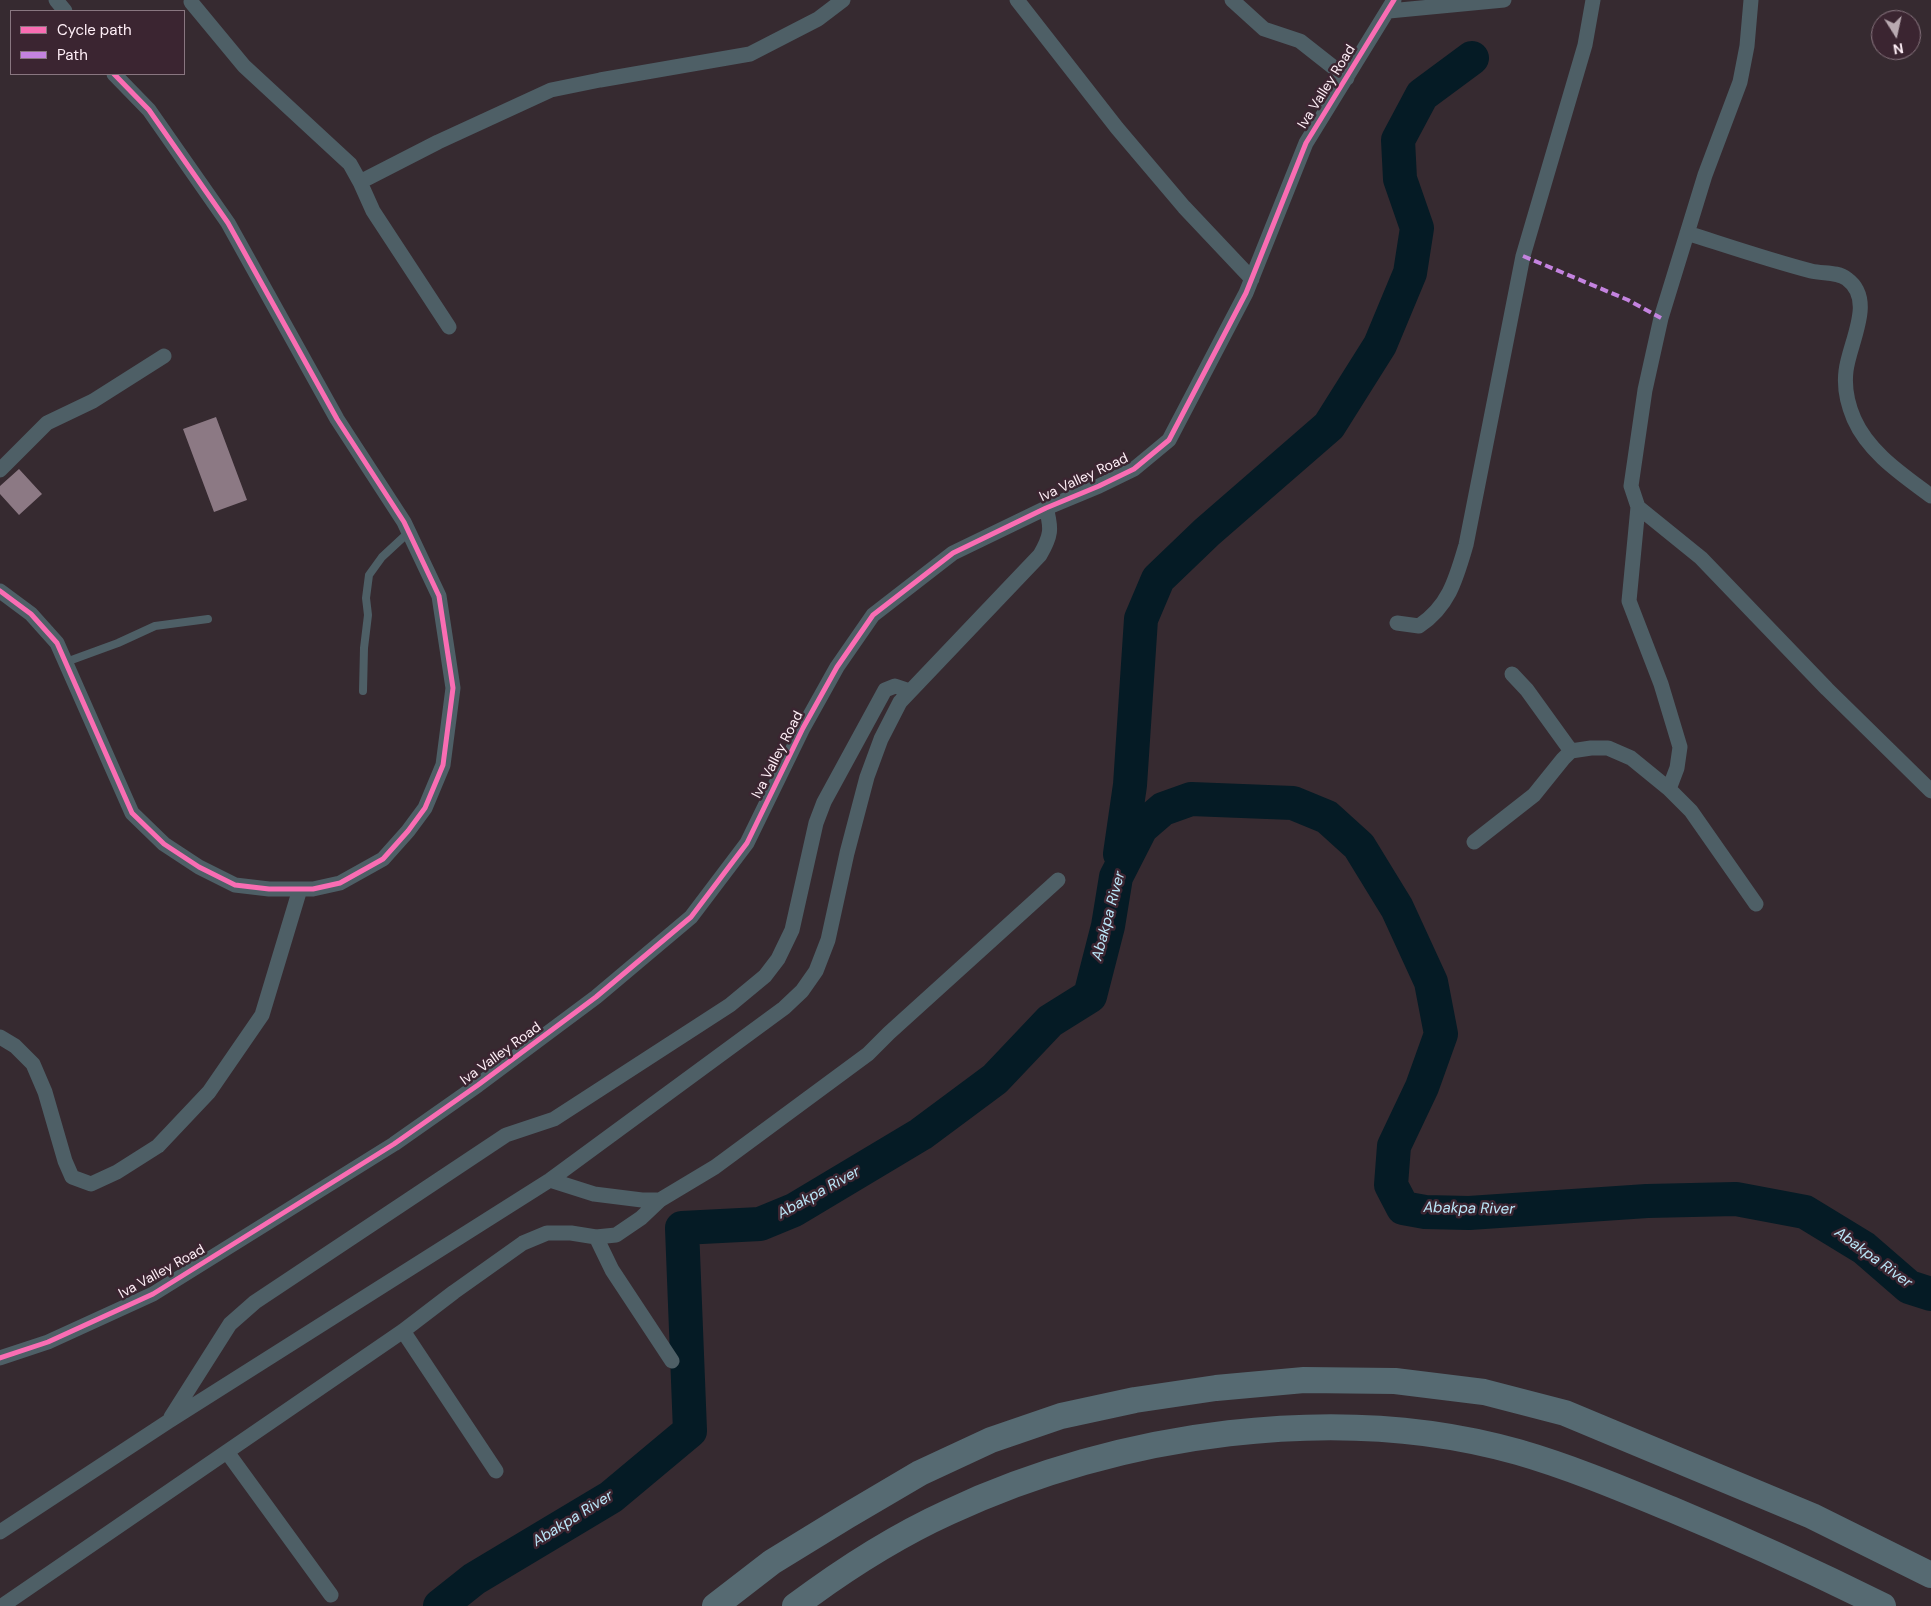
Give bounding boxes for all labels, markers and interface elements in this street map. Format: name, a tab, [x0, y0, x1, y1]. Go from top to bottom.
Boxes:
legend	[10, 10, 185, 75]
north arrow	[1871, 10, 1921, 60]
text: Cycle path	[57, 20, 132, 40]
text: N	[1892, 39, 1905, 59]
street label: Iva Valley Road	[1294, 42, 1360, 132]
text: Path	[57, 45, 88, 65]
street label: Iva Valley Road	[1037, 450, 1131, 506]
street label: Iva Valley Road	[749, 708, 807, 802]
water label: Abakpa River	[1088, 869, 1130, 963]
street label: Iva Valley Road	[457, 1019, 545, 1089]
water label: Abakpa River	[775, 1163, 863, 1223]
water label: Abakpa River	[1423, 1199, 1515, 1219]
water label: Abakpa River	[1831, 1224, 1915, 1292]
street label: Iva Valley Road	[116, 1241, 208, 1303]
water label: Abakpa River	[529, 1487, 617, 1551]

